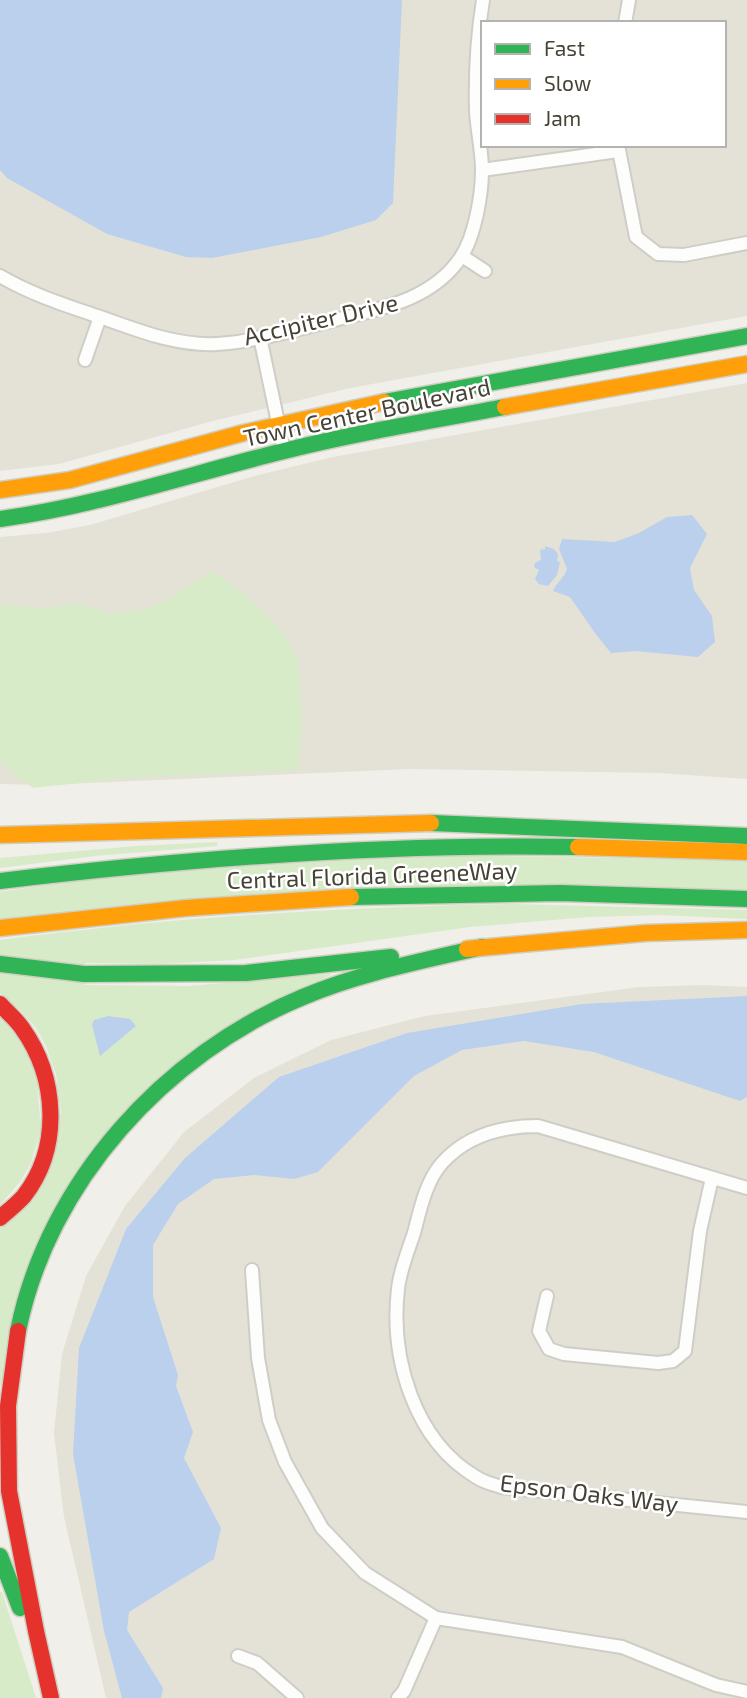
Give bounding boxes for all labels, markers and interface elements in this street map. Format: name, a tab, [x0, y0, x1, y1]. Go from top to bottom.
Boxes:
legend	[481, 21, 726, 147]
text: Fast	[544, 35, 585, 60]
text: Slow	[544, 70, 591, 95]
text: Jam	[544, 105, 581, 130]
street label: Accipiter Drive	[241, 287, 401, 350]
street label: Town Center Boulevard	[240, 371, 493, 452]
street label: Central Florida GreeneWay	[226, 855, 518, 894]
street label: Epson Oaks Way	[498, 1467, 680, 1518]

